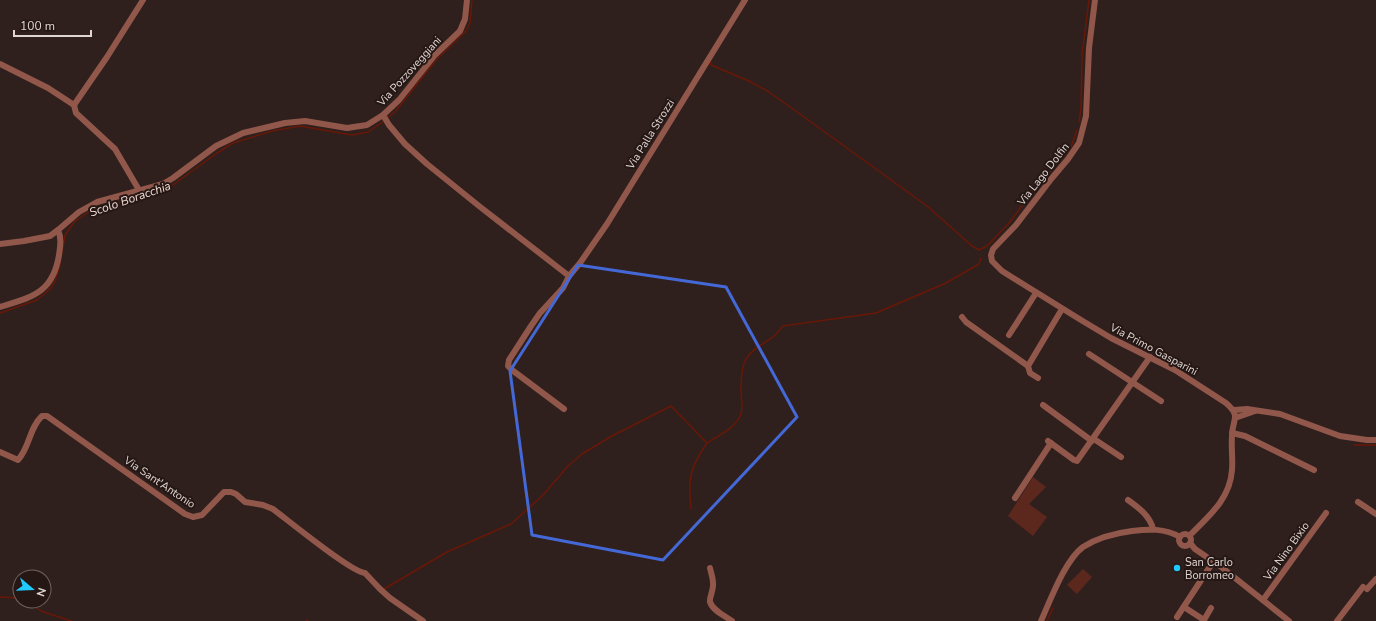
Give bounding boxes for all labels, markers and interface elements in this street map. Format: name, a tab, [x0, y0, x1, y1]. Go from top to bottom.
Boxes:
scale bar	[14, 12, 91, 38]
text: 100 m	[20, 18, 55, 34]
street label: Via Pozzoveggiani	[373, 33, 445, 110]
street label: Via Palla Strozzi	[622, 96, 678, 173]
street label: Via Lago Dolfin	[1014, 140, 1073, 210]
water label: Scolo Boracchia	[87, 178, 173, 220]
street label: Via Primo Gasparini	[1106, 320, 1200, 379]
street label: Via Sant'Antonio	[120, 452, 198, 512]
street label: Via Nino Bixio	[1259, 519, 1313, 584]
place label: San Carlo Borromeo	[1185, 555, 1234, 583]
marker: San Carlo Borromeo	[1172, 563, 1182, 573]
north arrow	[12, 569, 52, 609]
text: N	[33, 586, 49, 598]

